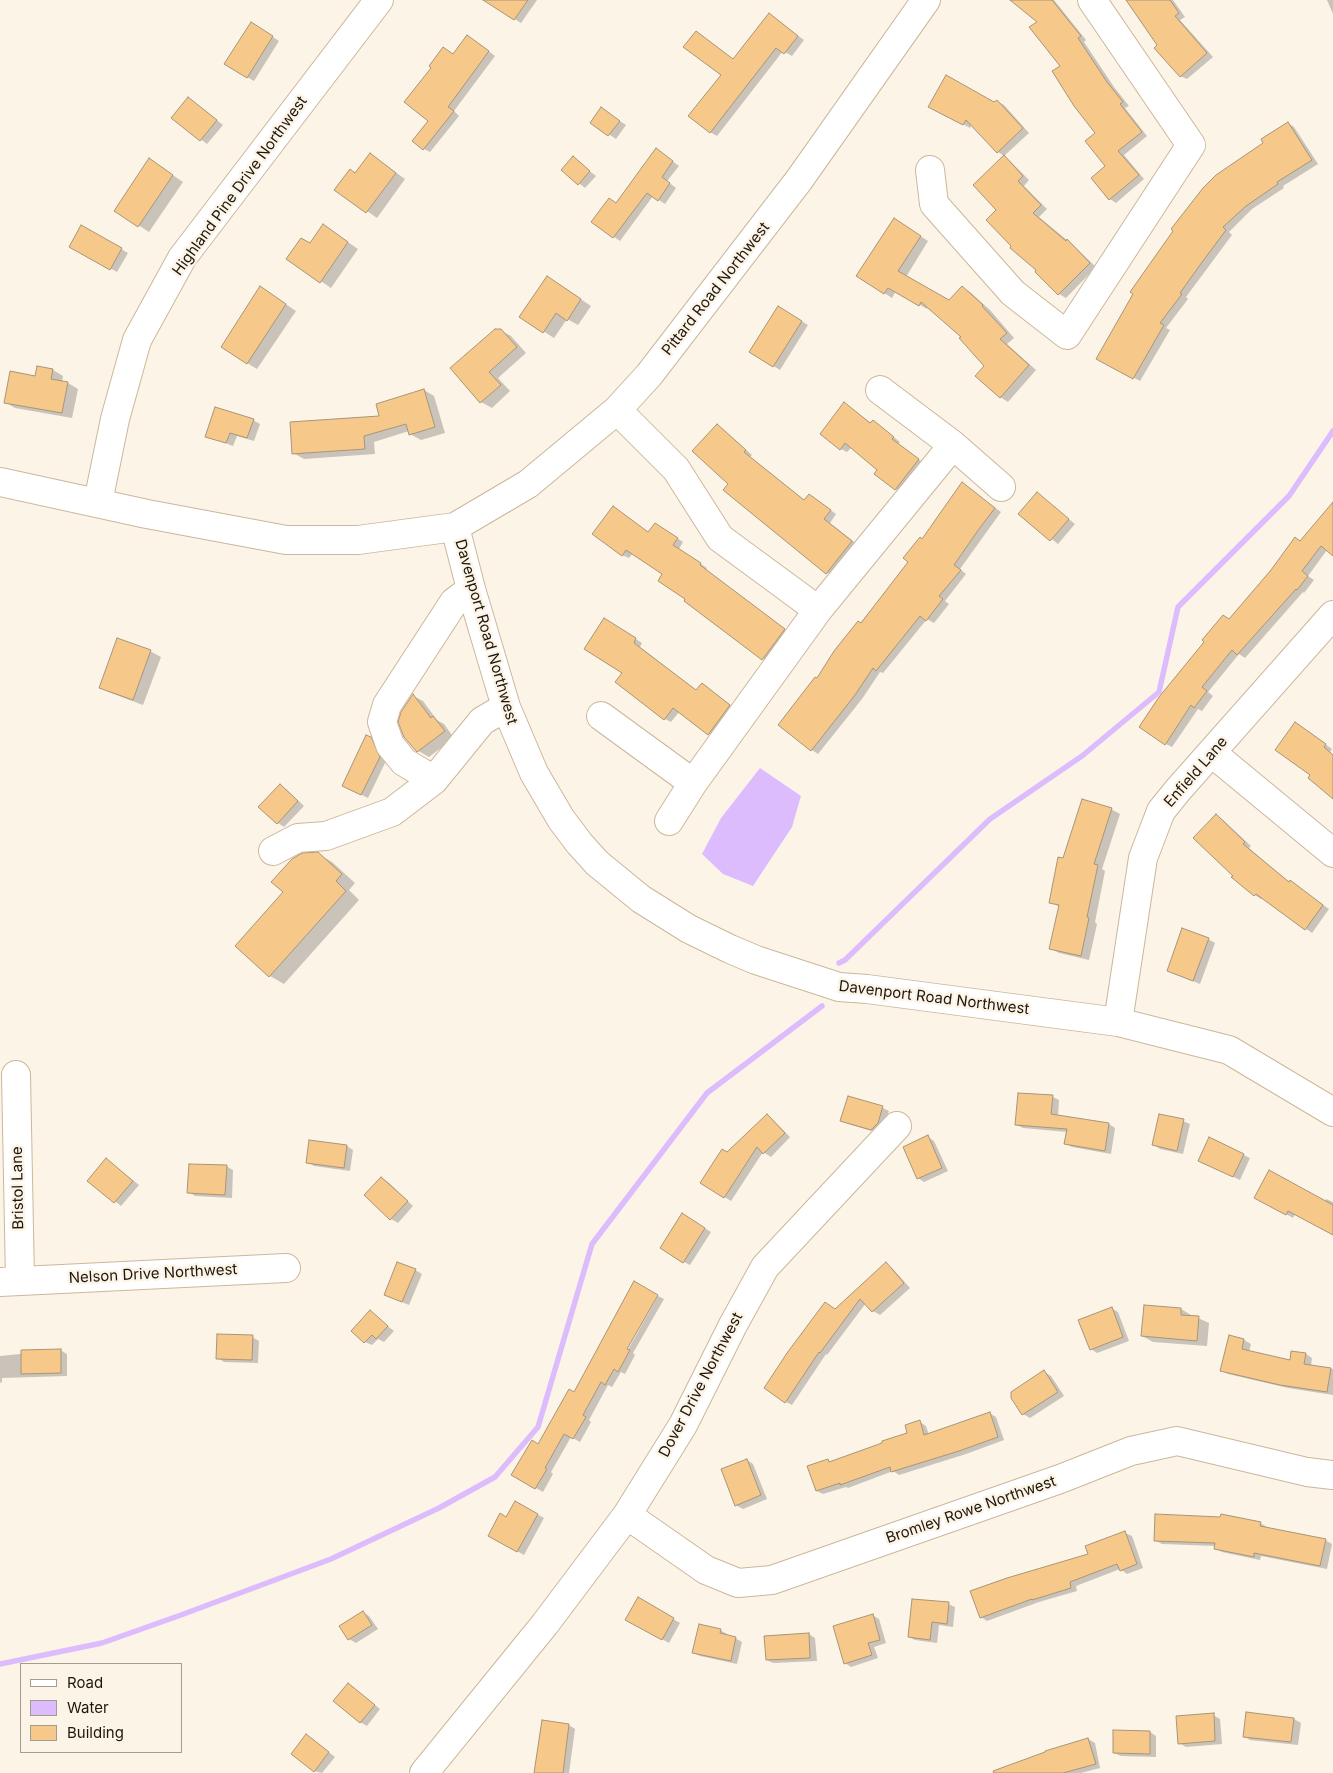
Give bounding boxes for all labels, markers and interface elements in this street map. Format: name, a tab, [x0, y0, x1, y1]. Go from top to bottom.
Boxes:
street label: Highland Pine Drive Northwest	[169, 93, 311, 279]
street label: Pittard Road Northwest	[658, 219, 774, 359]
street label: Davenport Road Northwest	[451, 537, 521, 727]
street label: Enfield Lane	[1161, 733, 1231, 811]
street label: Davenport Road Northwest	[838, 977, 1030, 1019]
street label: Bristol Lane	[8, 1146, 28, 1230]
street label: Nelson Drive Northwest	[68, 1261, 238, 1287]
street label: Dover Drive Northwest	[655, 1310, 747, 1460]
street label: Bromley Rowe Northwest	[884, 1472, 1058, 1548]
legend	[20, 1663, 182, 1753]
text: Road	[67, 1673, 103, 1692]
text: Water	[67, 1698, 109, 1717]
text: Building	[67, 1723, 124, 1742]

